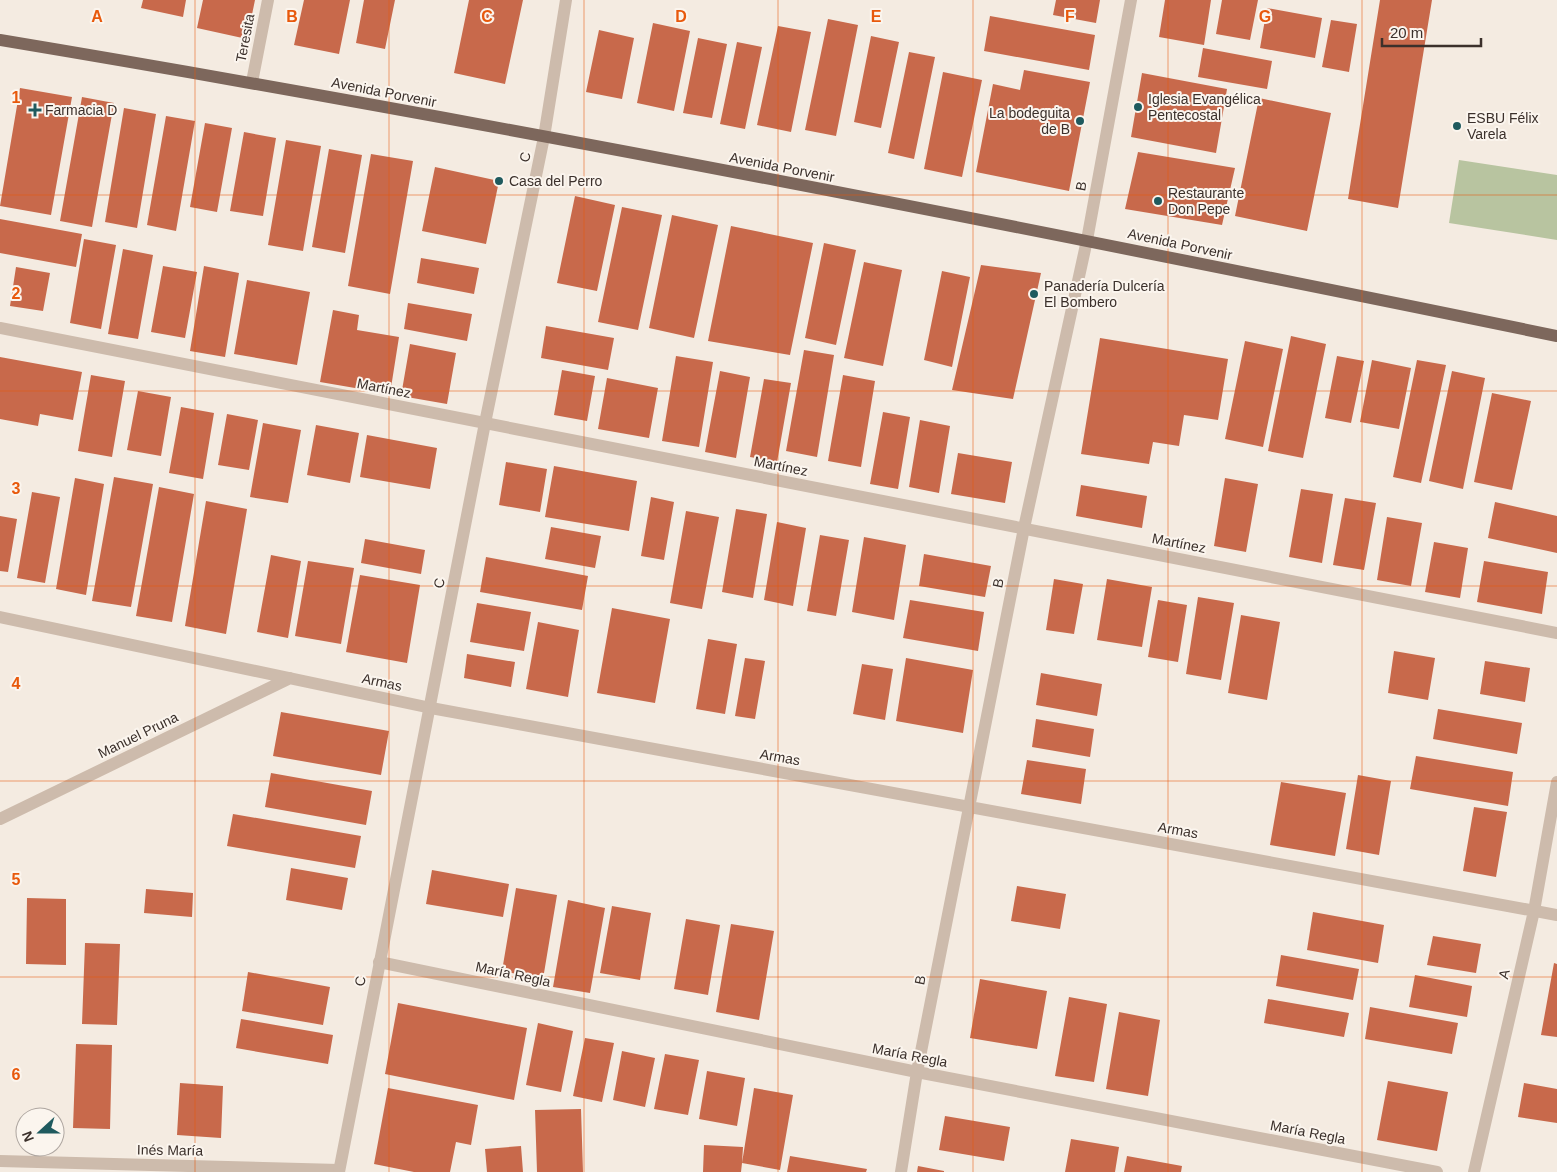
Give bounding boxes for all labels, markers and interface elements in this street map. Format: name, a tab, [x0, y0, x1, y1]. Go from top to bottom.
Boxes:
text: A	[91, 8, 103, 25]
text: B	[286, 8, 298, 25]
text: C	[481, 8, 493, 25]
text: D	[675, 8, 687, 25]
text: E	[871, 8, 882, 25]
text: F	[1065, 8, 1075, 25]
text: G	[1259, 8, 1271, 25]
street label: Teresita	[232, 12, 258, 64]
scale bar	[1382, 15, 1481, 47]
text: 20 m	[1390, 24, 1423, 41]
street label: Avenida Porvenir	[330, 74, 438, 110]
text: 1	[12, 89, 21, 106]
place label: Iglesia Evangélica Pentecostal	[1148, 91, 1261, 123]
marker: Iglesia Evangélica Pentecostal	[1132, 101, 1144, 113]
place label: Farmacia D	[45, 102, 117, 118]
marker: Farmacia D	[29, 104, 41, 116]
place label: La bodeguita de B	[989, 105, 1070, 137]
place label: ESBU Félix Varela	[1467, 110, 1539, 142]
marker: La bodeguita de B	[1074, 115, 1086, 127]
marker: ESBU Félix Varela	[1451, 120, 1463, 132]
street label: Avenida Porvenir	[728, 149, 836, 185]
street label: C	[516, 150, 534, 164]
place label: Casa del Perro	[509, 173, 603, 189]
marker: Casa del Perro	[493, 175, 505, 187]
street label: B	[1072, 180, 1090, 192]
place label: Restaurante Don Pepe	[1168, 185, 1244, 217]
marker: Restaurante Don Pepe	[1152, 195, 1164, 207]
street label: Avenida Porvenir	[1126, 225, 1234, 263]
place label: Panadería Dulcería El Bombero	[1044, 278, 1165, 310]
text: 2	[12, 285, 21, 302]
marker: Panadería Dulcería El Bombero	[1028, 288, 1040, 300]
street label: Martínez	[356, 375, 412, 401]
street label: Martínez	[753, 453, 809, 479]
text: 3	[12, 480, 21, 497]
street label: Martínez	[1151, 530, 1207, 556]
street label: C	[430, 577, 448, 589]
street label: B	[989, 577, 1007, 589]
street label: Armas	[361, 670, 403, 694]
text: 4	[12, 675, 21, 692]
street label: Manuel Pruna	[95, 709, 181, 761]
street label: Armas	[759, 746, 801, 768]
street label: Armas	[1157, 819, 1199, 841]
text: 5	[12, 871, 21, 888]
street label: María Regla	[474, 958, 552, 990]
street label: A	[1495, 967, 1513, 980]
street label: B	[911, 974, 929, 986]
street label: C	[351, 975, 369, 987]
street label: María Regla	[871, 1040, 949, 1070]
text: 6	[12, 1066, 21, 1083]
north arrow	[15, 1107, 65, 1157]
street label: María Regla	[1269, 1117, 1347, 1147]
text: N	[19, 1129, 37, 1144]
street label: Inés María	[137, 1141, 203, 1159]

